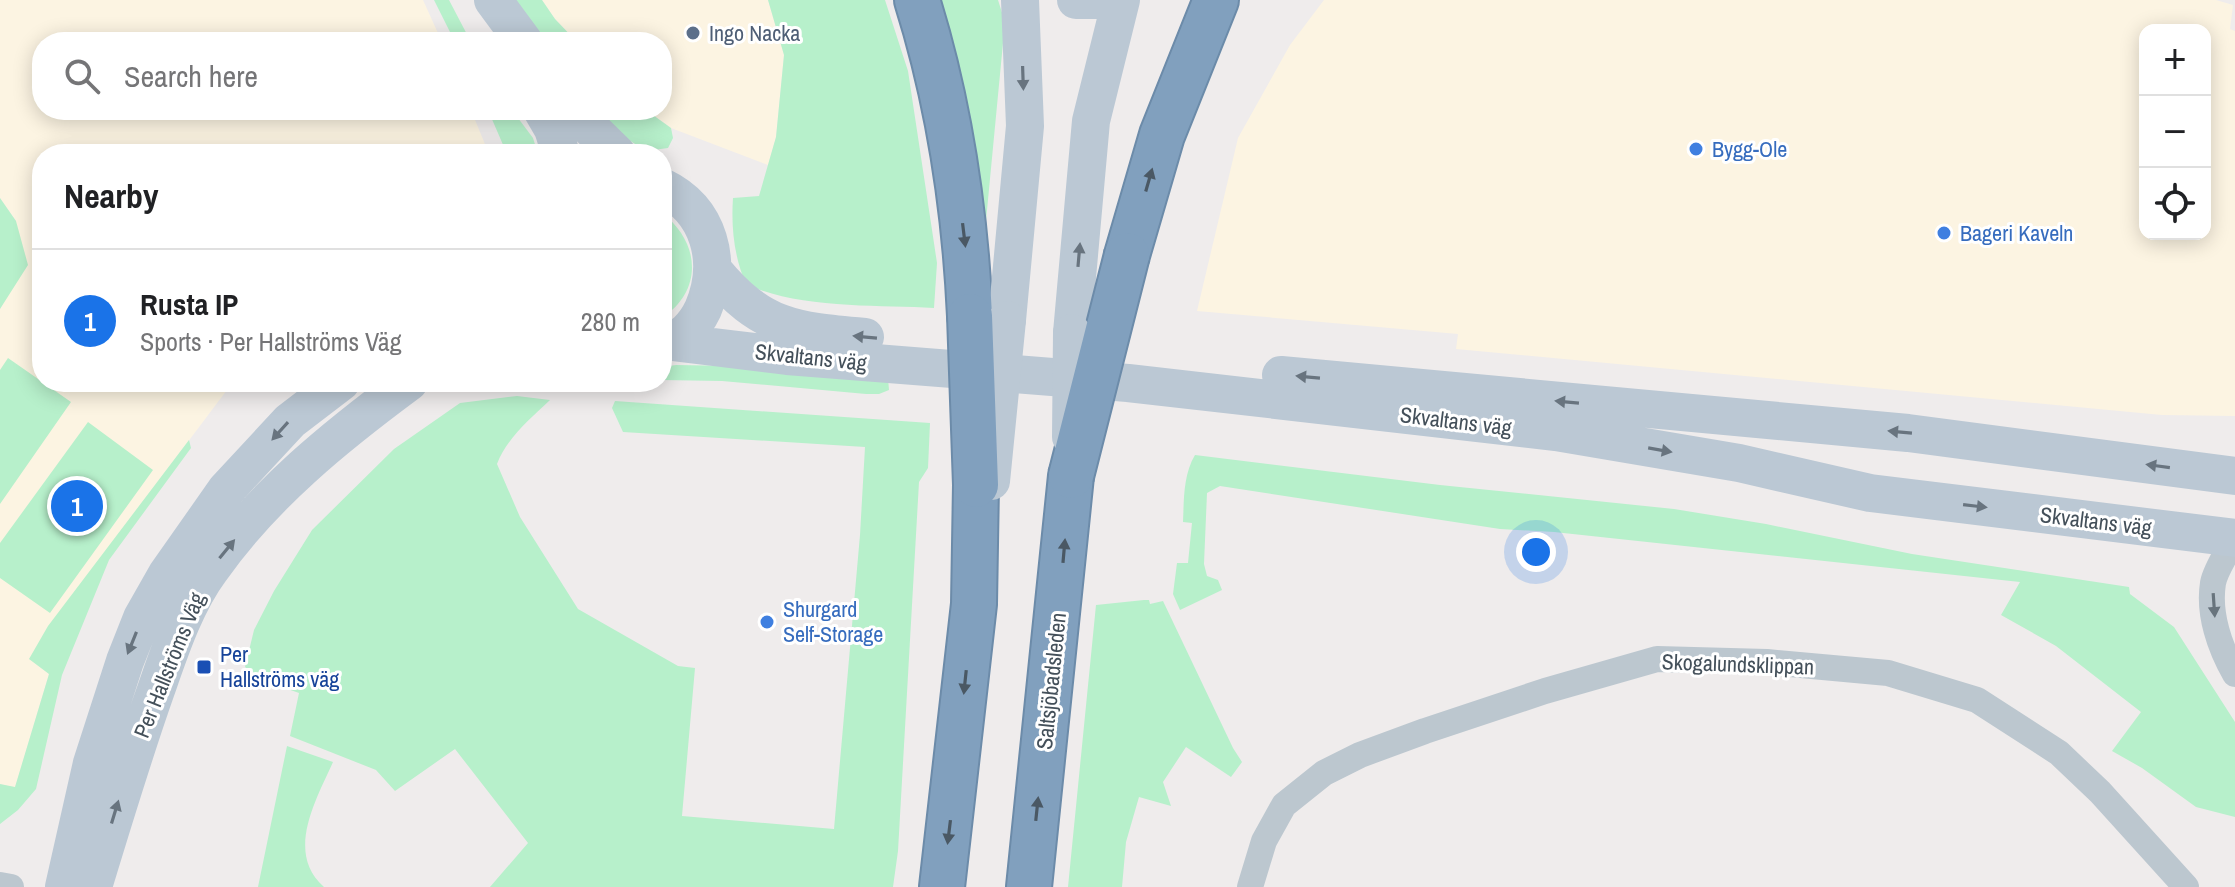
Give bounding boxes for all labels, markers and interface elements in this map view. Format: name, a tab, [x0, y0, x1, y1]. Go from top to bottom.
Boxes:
place label: Ingo Nacka	[709, 18, 800, 48]
marker: Ingo Nacka	[684, 24, 702, 42]
map controls	[2139, 24, 2211, 240]
button: +	[2139, 24, 2211, 96]
search box	[32, 32, 672, 120]
icon: search	[60, 54, 104, 98]
text: Search here	[124, 56, 258, 96]
one-way arrow	[1017, 66, 1030, 91]
button: −	[2139, 96, 2211, 168]
place label: Bygg-Ole	[1712, 134, 1787, 164]
marker: Bygg-Ole	[1687, 140, 1705, 158]
one-way arrow	[1143, 167, 1156, 191]
button: locate	[2139, 168, 2211, 240]
text: Nearby	[64, 173, 159, 219]
place label: Bageri Kaveln	[1960, 218, 2073, 248]
one-way arrow	[958, 223, 971, 248]
marker: Bageri Kaveln	[1935, 224, 1953, 242]
one-way arrow	[1073, 242, 1086, 267]
text: Rusta IP	[140, 284, 238, 324]
text: 1	[84, 304, 96, 339]
text: 280 m	[581, 304, 640, 339]
text: Sports · Per Hallströms Väg	[140, 324, 401, 359]
one-way arrow	[852, 330, 877, 343]
street label: Skvaltans väg	[754, 336, 868, 378]
one-way arrow	[1295, 371, 1320, 384]
one-way arrow	[1554, 395, 1579, 408]
street label: Skvaltans väg	[1398, 399, 1514, 443]
one-way arrow	[272, 422, 290, 441]
one-way arrow	[1887, 425, 1912, 438]
one-way arrow	[1648, 444, 1673, 456]
one-way arrow	[2145, 459, 2170, 472]
pin: 1	[51, 476, 103, 536]
one-way arrow	[1963, 499, 1988, 512]
street label: Skvaltans väg	[2038, 499, 2154, 543]
your location	[1516, 532, 1556, 572]
one-way arrow	[1057, 538, 1070, 563]
one-way arrow	[218, 539, 235, 559]
street label: Per Hallströms Väg	[126, 588, 212, 742]
one-way arrow	[2208, 593, 2221, 618]
place label: Shurgard Self-Storage	[783, 594, 883, 649]
street label: Saltsjöbadsleden	[1029, 611, 1073, 751]
marker: Shurgard Self-Storage	[758, 613, 776, 631]
one-way arrow	[126, 631, 139, 655]
place label: Per Hallströms väg	[220, 639, 339, 694]
street label: Skogalundsklippan	[1661, 646, 1815, 682]
marker: Per Hallströms väg	[195, 658, 213, 676]
one-way arrow	[959, 669, 972, 694]
one-way arrow	[1031, 796, 1044, 821]
one-way arrow	[110, 800, 122, 824]
one-way arrow	[942, 820, 955, 845]

